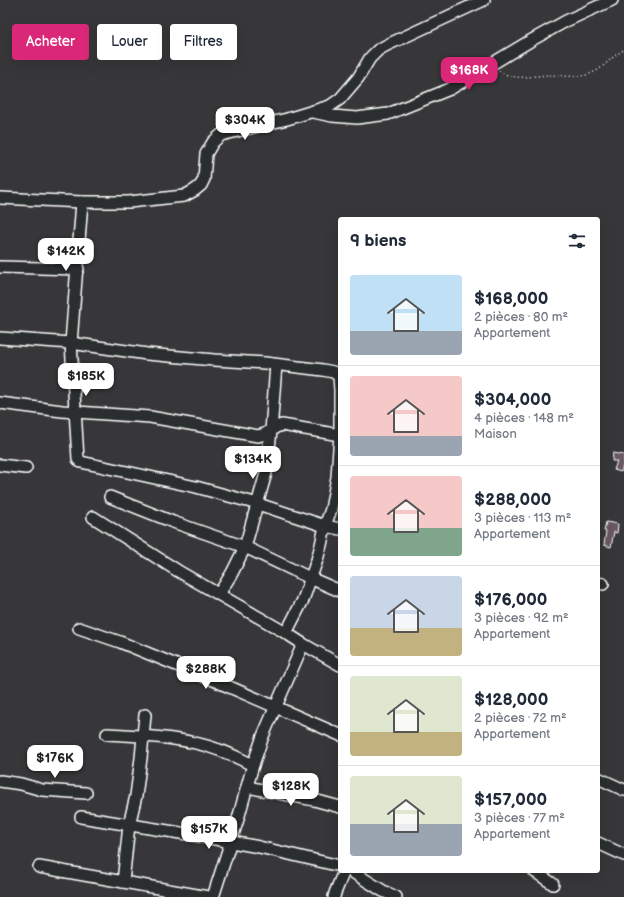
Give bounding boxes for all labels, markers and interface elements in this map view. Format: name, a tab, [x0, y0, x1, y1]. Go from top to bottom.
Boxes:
chip: Acheter	[12, 24, 89, 60]
chip: Louer	[97, 24, 162, 60]
chip: Filtres	[170, 24, 237, 60]
pin: $168K	[441, 57, 497, 91]
text: $168K	[450, 62, 488, 78]
pin: $304K	[217, 107, 273, 141]
text: $304K	[225, 112, 265, 128]
icon: filters	[566, 230, 588, 252]
text: 9 biens	[350, 231, 406, 251]
pin: $142K	[38, 238, 94, 272]
text: $142K	[47, 243, 85, 259]
text: $168,000	[474, 289, 548, 309]
icon: home	[382, 291, 430, 339]
text: 2 pièces · 80 m²	[474, 309, 568, 325]
text: Appartement	[474, 325, 550, 341]
pin: $185K	[58, 363, 114, 397]
text: $185K	[67, 368, 105, 384]
text: $304,000	[474, 390, 551, 410]
icon: home	[382, 392, 430, 440]
text: 4 pièces · 148 m²	[474, 410, 574, 426]
text: Maison	[474, 426, 517, 442]
pin: $134K	[225, 446, 281, 480]
text: $134K	[234, 451, 272, 467]
text: $288,000	[474, 490, 551, 510]
icon: home	[382, 492, 430, 540]
text: 3 pièces · 113 m²	[474, 510, 571, 526]
text: Appartement	[474, 526, 550, 542]
text: $176,000	[474, 590, 547, 610]
icon: home	[382, 592, 430, 640]
text: 3 pièces · 92 m²	[474, 610, 569, 626]
text: Appartement	[474, 626, 550, 642]
pin: $288K	[178, 656, 234, 690]
text: $288K	[186, 661, 226, 677]
text: $128,000	[474, 690, 548, 710]
icon: home	[382, 692, 430, 740]
text: 2 pièces · 72 m²	[474, 710, 567, 726]
text: Appartement	[474, 726, 550, 742]
pin: $176K	[27, 745, 83, 779]
text: $176K	[36, 750, 74, 766]
pin: $128K	[263, 773, 319, 807]
text: $128K	[272, 778, 310, 794]
text: $157,000	[474, 790, 547, 810]
icon: home	[382, 792, 430, 840]
text: 3 pièces · 77 m²	[474, 810, 565, 826]
pin: $157K	[181, 816, 237, 850]
text: $157K	[190, 821, 228, 837]
text: Appartement	[474, 826, 550, 842]

